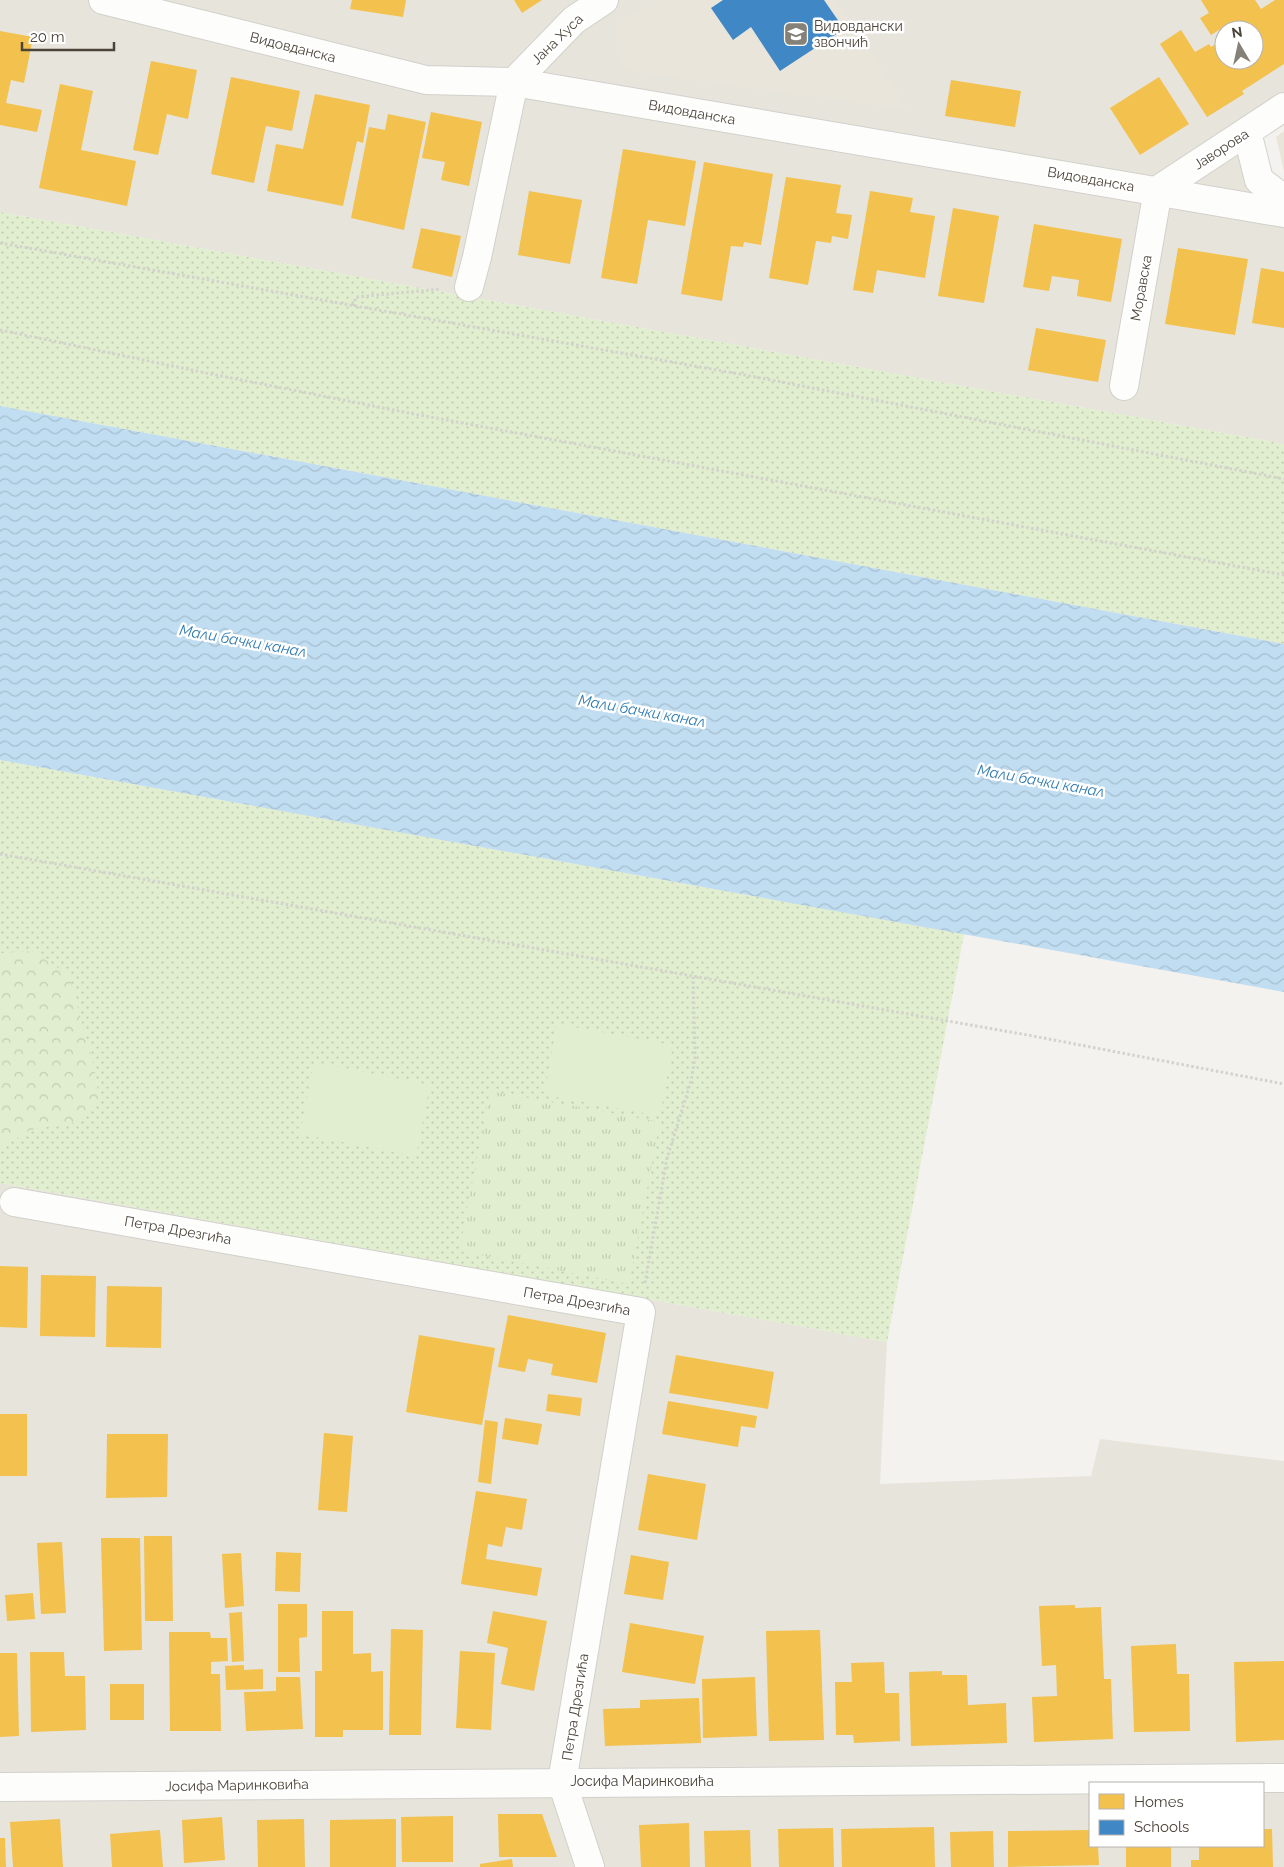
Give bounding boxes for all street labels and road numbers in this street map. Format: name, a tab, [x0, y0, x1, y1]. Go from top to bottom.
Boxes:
street label: Јана Хуса	[528, 11, 586, 67]
street label: Видовданска	[248, 29, 338, 65]
street label: Видовданска	[647, 96, 737, 128]
street label: Јаворова	[1191, 125, 1251, 173]
street label: Видовданска	[1046, 163, 1136, 195]
street label: Моравска	[1127, 254, 1155, 322]
street label: Петра Дрезгића	[123, 1213, 233, 1247]
street label: Петра Дрезгића	[522, 1284, 632, 1318]
street label: Петра Дрезгића	[559, 1652, 591, 1762]
street label: Јосифа Маринковића	[570, 1773, 714, 1789]
street label: Јосифа Маринковића	[165, 1776, 309, 1794]

